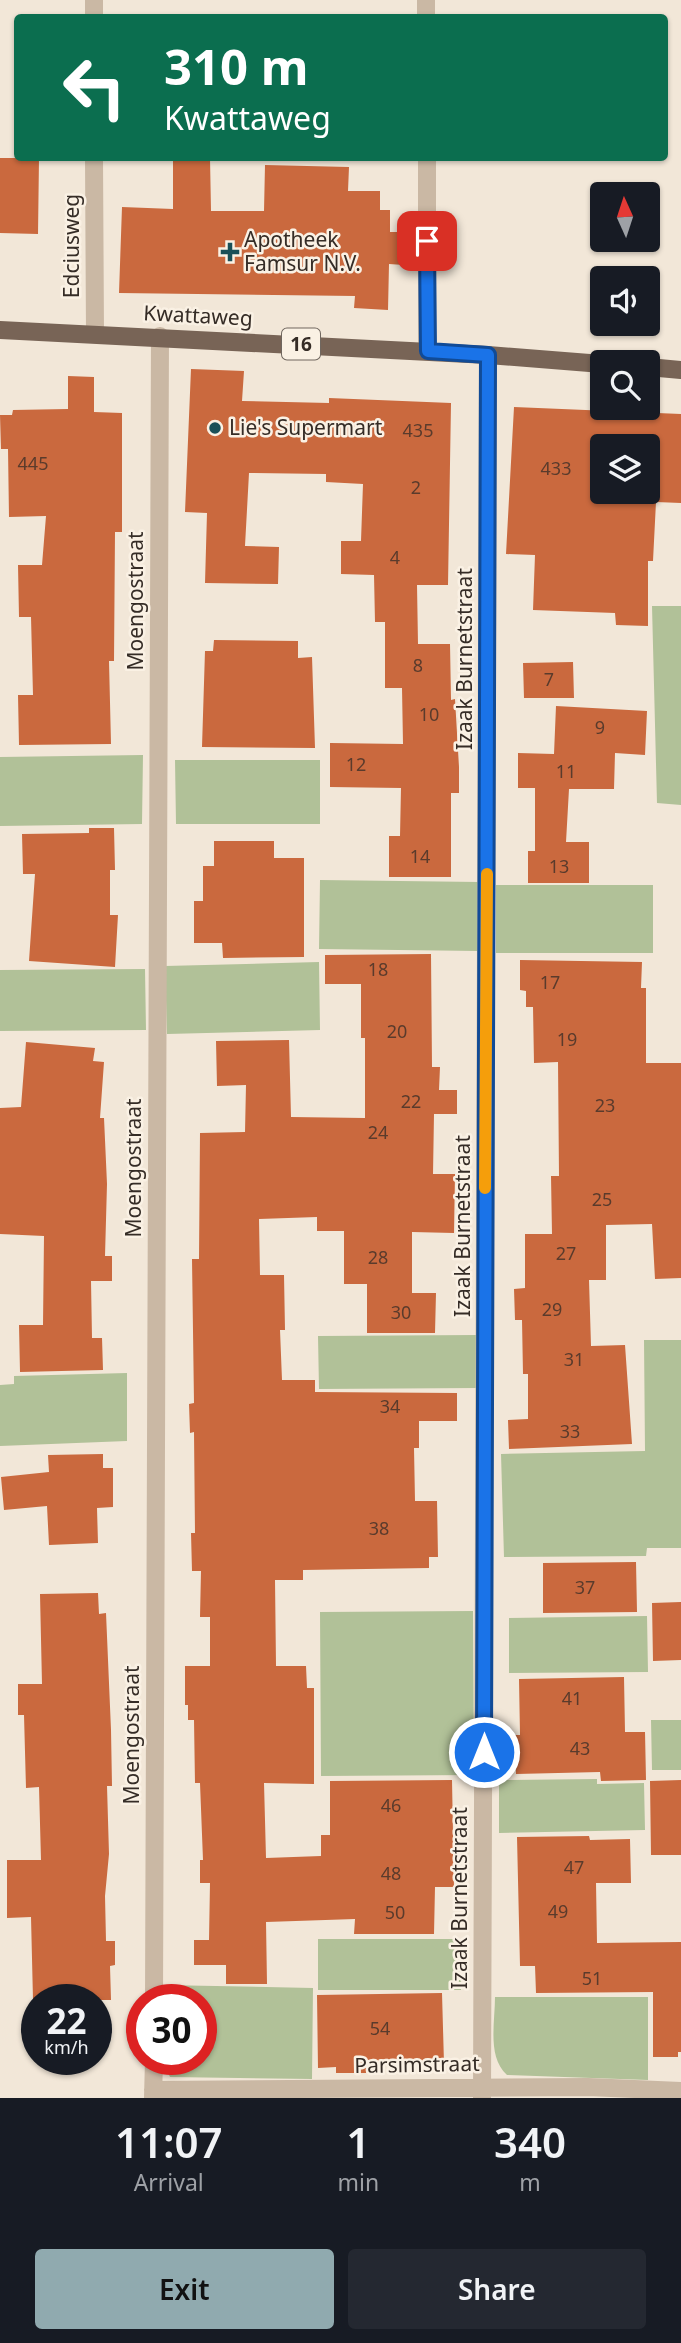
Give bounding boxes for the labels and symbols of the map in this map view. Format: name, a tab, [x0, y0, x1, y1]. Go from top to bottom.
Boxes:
north arrow	[590, 182, 660, 252]
street label: Edciusweg	[57, 194, 85, 298]
pin	[397, 211, 457, 271]
place label: Apotheek Famsur N.V.	[244, 225, 361, 277]
marker: Apotheek Famsur N.V.	[222, 244, 238, 260]
street label: Kwattaweg	[143, 298, 253, 332]
road number: 16	[282, 328, 320, 360]
place label: Lie's Supermart	[229, 413, 383, 441]
house number: 435	[403, 418, 433, 442]
marker: Lie's Supermart	[207, 420, 223, 436]
house number: 445	[18, 451, 48, 475]
house number: 433	[541, 456, 571, 480]
house number: 2	[411, 475, 421, 499]
street label: Moengostraat	[121, 531, 149, 671]
house number: 4	[390, 545, 400, 569]
street label: Izaak Burnetstraat	[450, 568, 478, 750]
house number: 8	[413, 653, 423, 677]
house number: 7	[544, 667, 554, 691]
house number: 10	[419, 702, 439, 726]
house number: 9	[595, 715, 605, 739]
house number: 12	[346, 752, 366, 776]
house number: 11	[556, 759, 576, 783]
house number: 14	[410, 844, 430, 868]
house number: 13	[549, 854, 569, 878]
house number: 18	[368, 957, 388, 981]
house number: 17	[540, 970, 560, 994]
house number: 20	[387, 1019, 407, 1043]
house number: 19	[557, 1027, 577, 1051]
house number: 22	[401, 1089, 421, 1113]
house number: 23	[595, 1093, 615, 1117]
street label: Moengostraat	[119, 1098, 147, 1238]
house number: 24	[368, 1120, 388, 1144]
street label: Izaak Burnetstraat	[448, 1135, 476, 1317]
house number: 25	[592, 1187, 612, 1211]
house number: 27	[556, 1241, 576, 1265]
house number: 28	[368, 1245, 388, 1269]
house number: 29	[542, 1297, 562, 1321]
house number: 30	[391, 1300, 411, 1324]
house number: 31	[564, 1347, 584, 1371]
house number: 34	[380, 1394, 400, 1418]
house number: 33	[560, 1419, 580, 1443]
house number: 38	[369, 1516, 389, 1540]
house number: 37	[575, 1575, 595, 1599]
street label: Moengostraat	[117, 1665, 145, 1805]
house number: 41	[562, 1686, 582, 1710]
position arrow	[447, 1715, 521, 1789]
house number: 43	[570, 1736, 590, 1760]
house number: 46	[381, 1793, 401, 1817]
street label: Izaak Burnetstraat	[445, 1807, 473, 1989]
house number: 47	[564, 1855, 584, 1879]
house number: 48	[381, 1861, 401, 1885]
house number: 49	[548, 1899, 568, 1923]
house number: 50	[385, 1900, 405, 1924]
house number: 51	[582, 1966, 602, 1990]
speed limit sign: 30	[126, 1984, 217, 2075]
house number: 54	[370, 2016, 390, 2040]
street label: Parsimstraat	[354, 2049, 480, 2079]

